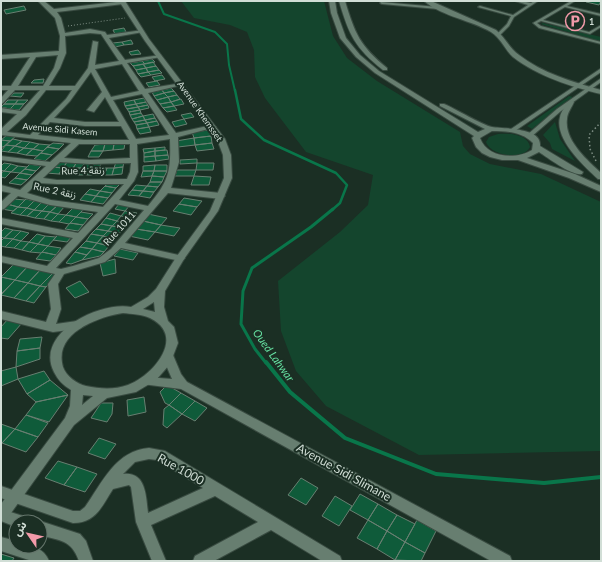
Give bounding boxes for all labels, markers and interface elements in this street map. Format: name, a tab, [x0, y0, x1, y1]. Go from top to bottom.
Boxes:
parking icon: 1	[564, 10, 586, 32]
place label: 1	[589, 16, 594, 27]
street label: Avenue Khemsset	[175, 79, 225, 144]
street label: Avenue Sidi Kasem	[22, 120, 98, 138]
street label: Rue 4 زنقة	[61, 164, 105, 177]
street label: Rue 2 زنقة	[32, 180, 78, 201]
street label: Rue 1011	[100, 208, 138, 248]
water label: Oued Lahwar	[251, 326, 297, 384]
street label: Avenue Sidi Slimane	[294, 440, 394, 504]
street label: Rue 1000	[155, 450, 207, 488]
north arrow	[8, 514, 48, 554]
text: ش	[10, 518, 30, 539]

